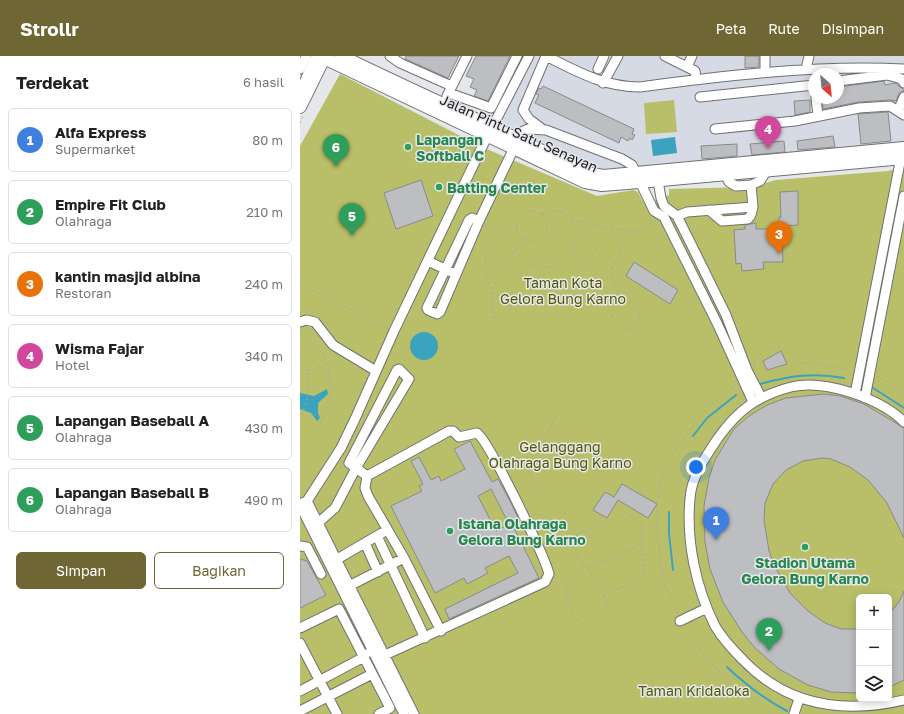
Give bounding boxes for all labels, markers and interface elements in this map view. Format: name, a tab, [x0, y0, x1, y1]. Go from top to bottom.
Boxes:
text: Strollr	[20, 17, 79, 40]
text: Peta	[716, 20, 746, 37]
text: Rute	[768, 20, 800, 37]
text: Disimpan	[822, 20, 884, 37]
north arrow	[808, 68, 844, 104]
text: Terdekat	[16, 72, 89, 93]
text: 6 hasil	[243, 74, 284, 90]
street label: Jalan Pintu Satu Senayan	[438, 91, 600, 175]
pin: 4	[755, 116, 781, 149]
text: Alfa Express	[55, 123, 146, 141]
place label: Lapangan Softball C	[416, 131, 484, 164]
text: 1	[27, 132, 33, 148]
text: 80 m	[252, 132, 283, 148]
pin: 6	[323, 134, 349, 167]
text: Supermarket	[55, 141, 136, 157]
marker: Lapangan Softball C	[403, 142, 413, 152]
place label: Batting Center	[447, 179, 547, 196]
marker: Batting Center	[434, 182, 444, 192]
text: Empire Fit Club	[55, 195, 166, 213]
pin: 5	[339, 203, 365, 236]
text: 2	[26, 204, 34, 220]
text: 210 m	[246, 204, 283, 220]
text: Olahraga	[55, 213, 112, 229]
pin: 3	[766, 221, 792, 254]
text: kantin masjid albina	[55, 267, 201, 285]
park label: Taman Kota Gelora Bung Karno	[500, 274, 626, 307]
text: 3	[26, 276, 34, 292]
text: 240 m	[245, 276, 283, 292]
text: Restoran	[55, 285, 111, 301]
text: Wisma Fajar	[55, 339, 144, 357]
text: 4	[26, 348, 34, 364]
text: 340 m	[245, 348, 283, 364]
text: Hotel	[55, 357, 90, 373]
text: Lapangan Baseball A	[55, 411, 209, 429]
text: 5	[26, 420, 34, 436]
text: 430 m	[245, 420, 283, 436]
text: Olahraga	[55, 429, 112, 445]
park label: Gelanggang Olahraga Bung Karno	[488, 438, 632, 471]
your location	[686, 457, 706, 477]
text: Lapangan Baseball B	[55, 483, 209, 501]
text: 6	[26, 492, 34, 508]
text: 490 m	[244, 492, 283, 508]
text: Olahraga	[55, 501, 112, 517]
pin: 1	[703, 507, 729, 540]
place label: Istana Olahraga Gelora Bung Karno	[458, 515, 586, 548]
marker: Istana Olahraga Gelora Bung Karno	[445, 526, 455, 536]
marker: Stadion Utama Gelora Bung Karno	[800, 542, 810, 552]
button: Simpan	[16, 552, 146, 589]
button: Bagikan	[154, 552, 284, 589]
place label: Stadion Utama Gelora Bung Karno	[741, 554, 869, 587]
map controls	[856, 594, 892, 702]
button: +	[856, 594, 892, 630]
pin: 2	[756, 618, 782, 651]
button: −	[856, 630, 892, 666]
button: layers	[856, 666, 892, 702]
park label: Taman Kridaloka	[638, 682, 750, 699]

